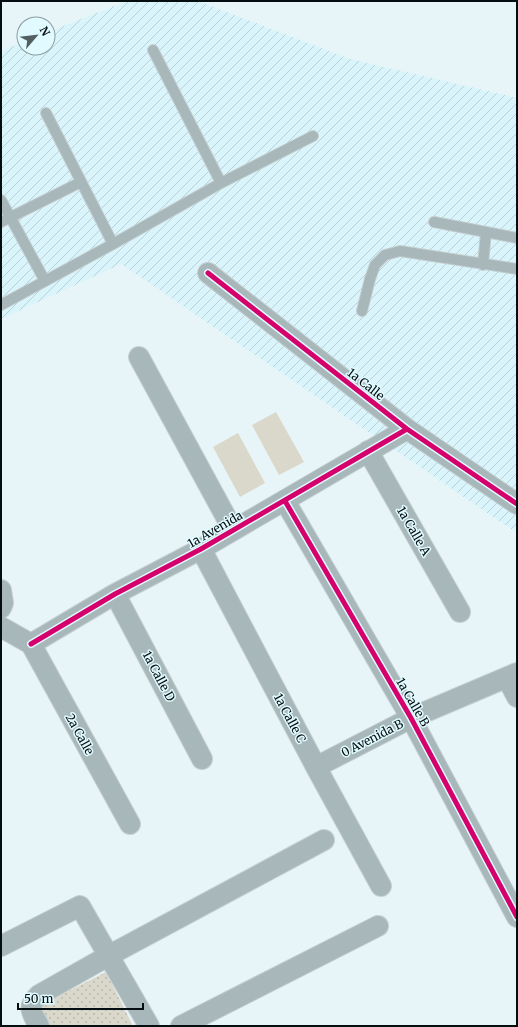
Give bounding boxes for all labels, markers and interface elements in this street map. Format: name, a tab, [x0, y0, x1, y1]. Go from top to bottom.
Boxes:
north arrow	[16, 16, 56, 56]
text: N	[37, 24, 53, 39]
street label: 1a Calle	[345, 365, 387, 403]
street label: 1a Calle A	[394, 504, 434, 559]
street label: 1a Avenida	[185, 507, 246, 551]
street label: 1a Calle D	[140, 648, 178, 704]
street label: 1a Calle B	[393, 675, 433, 729]
street label: 1a Calle C	[271, 691, 309, 745]
street label: 2a Calle	[63, 711, 97, 757]
street label: 0 Avenida B	[338, 716, 406, 760]
scale bar	[18, 985, 143, 1011]
text: 50 m	[24, 991, 53, 1006]

